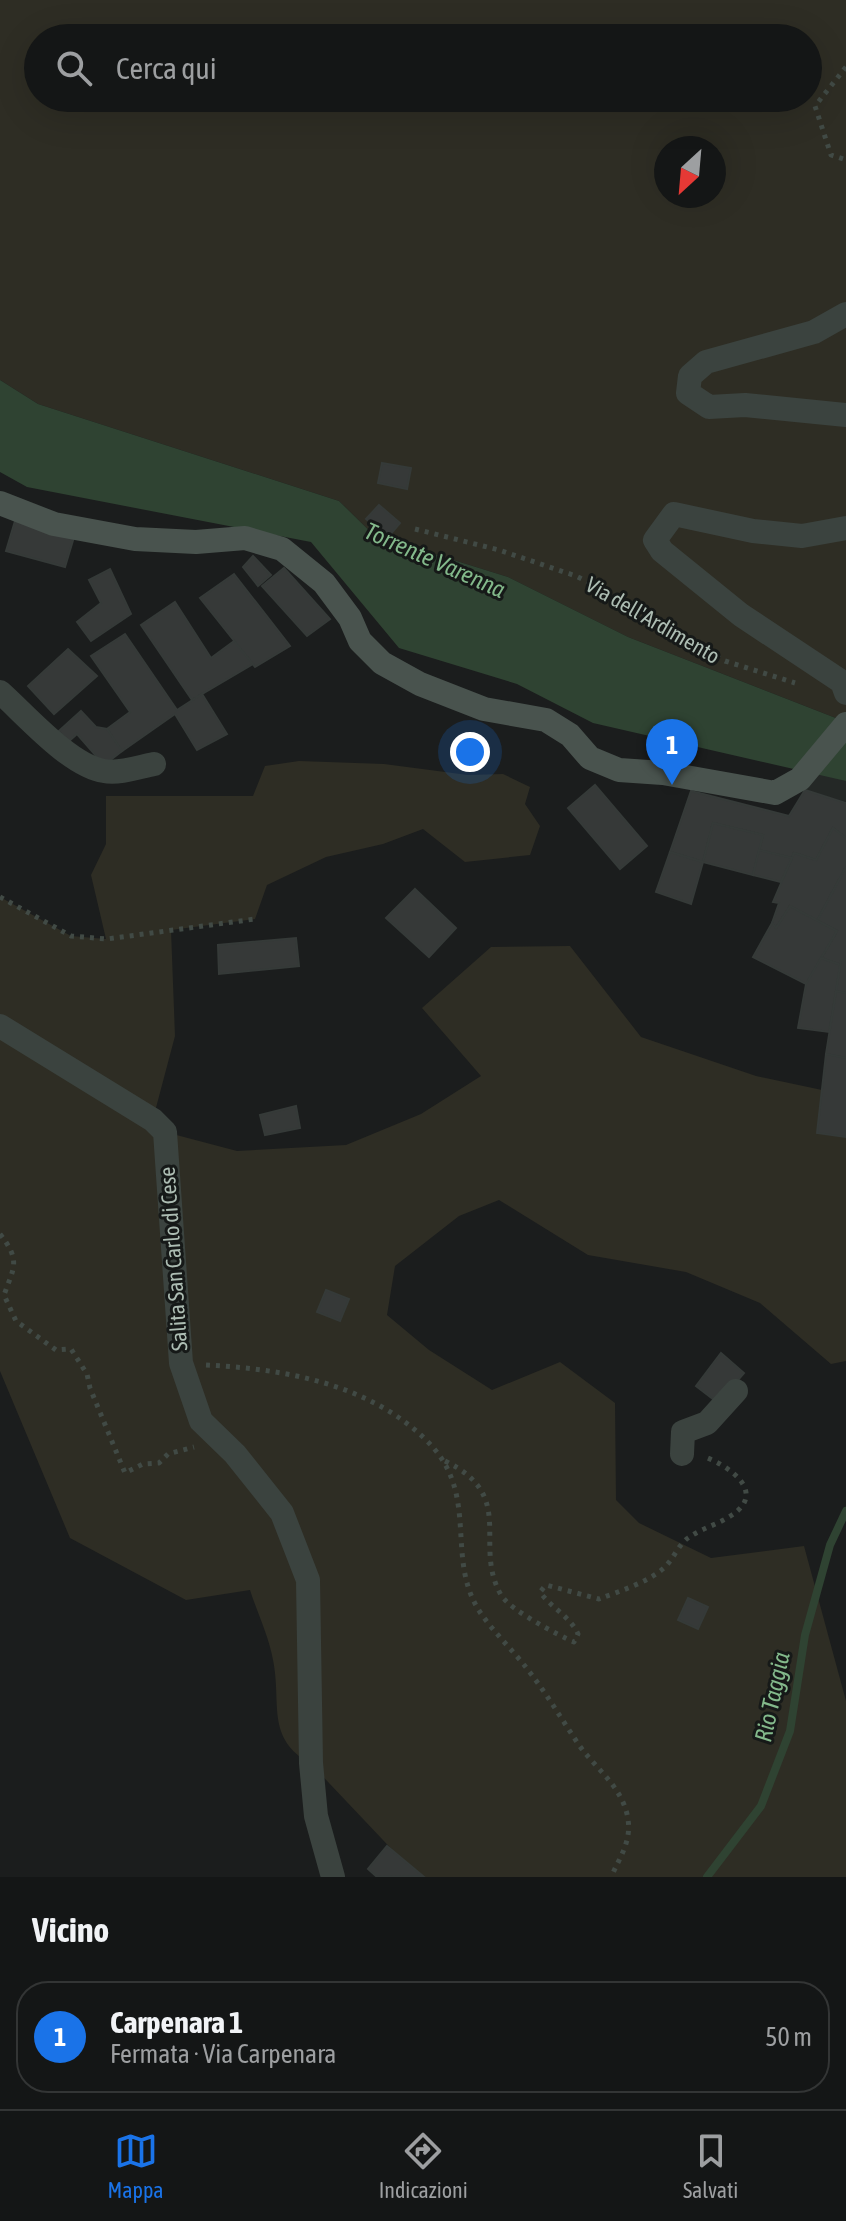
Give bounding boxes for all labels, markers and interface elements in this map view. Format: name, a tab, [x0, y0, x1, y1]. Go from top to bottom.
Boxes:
search box	[24, 24, 822, 112]
icon: search	[52, 46, 96, 90]
text: Cerca qui	[116, 51, 217, 85]
north arrow	[654, 136, 726, 208]
water label: Torrente Varenna	[360, 517, 510, 603]
street label: Via dell'Ardimento	[581, 571, 725, 669]
pin: 1	[646, 719, 698, 785]
your location	[450, 732, 490, 772]
street label: Salita San Carlo di Cese	[154, 1166, 192, 1352]
water label: Rio Taggia	[749, 1650, 795, 1744]
text: Vicino	[32, 1910, 109, 1949]
text: Carpenara 1	[110, 2005, 243, 2039]
text: 1	[54, 2022, 66, 2052]
text: 50 m	[765, 2022, 812, 2052]
text: Fermata · Via Carpenara	[110, 2039, 336, 2069]
tab: Mappa	[108, 2129, 164, 2203]
tab: Indicazioni	[379, 2129, 468, 2203]
tab: Salvati	[683, 2129, 738, 2203]

